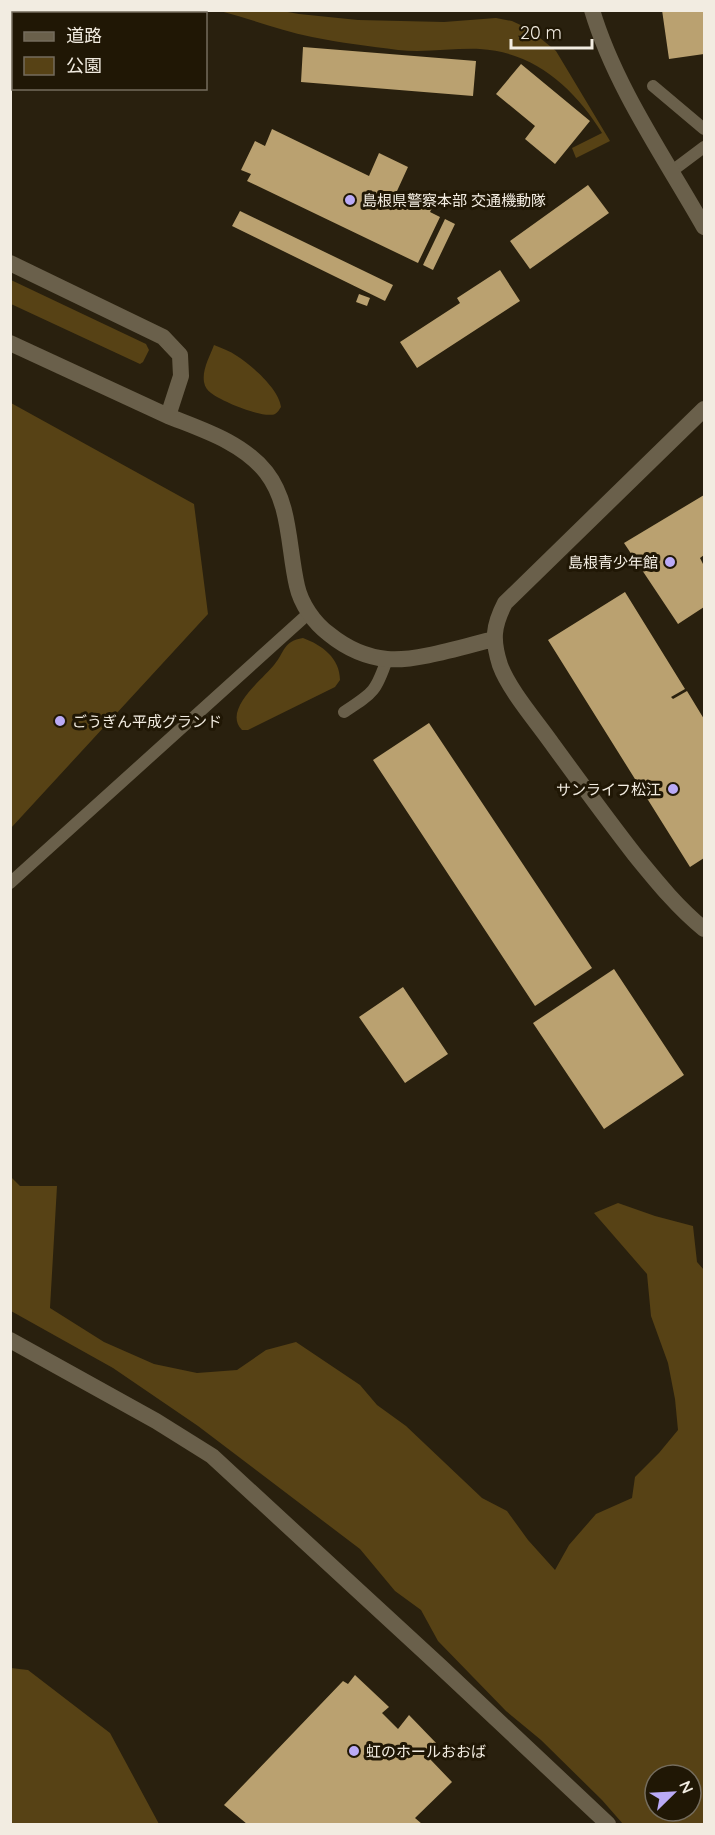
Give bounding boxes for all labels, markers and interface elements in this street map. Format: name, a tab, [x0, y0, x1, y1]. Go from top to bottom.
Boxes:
legend	[12, 12, 207, 90]
scale bar	[511, 12, 592, 50]
text: 20 m	[520, 21, 562, 44]
text: 道路	[66, 24, 102, 47]
text: 公園	[66, 54, 102, 77]
place label: 島根県警察本部 交通機動隊	[362, 191, 546, 210]
marker: 島根県警察本部 交通機動隊	[343, 193, 357, 207]
place label: 島根青少年館	[568, 553, 658, 572]
marker: 島根青少年館	[663, 555, 677, 569]
place label: ごうぎん平成グランド	[72, 712, 222, 731]
marker: ごうぎん平成グランド	[53, 714, 67, 728]
place label: サンライフ松江	[556, 780, 661, 799]
marker: サンライフ松江	[666, 782, 680, 796]
place label: 虹のホールおおば	[366, 1742, 486, 1761]
marker: 虹のホールおおば	[347, 1744, 361, 1758]
north arrow	[643, 1763, 703, 1823]
text: N	[675, 1777, 698, 1796]

